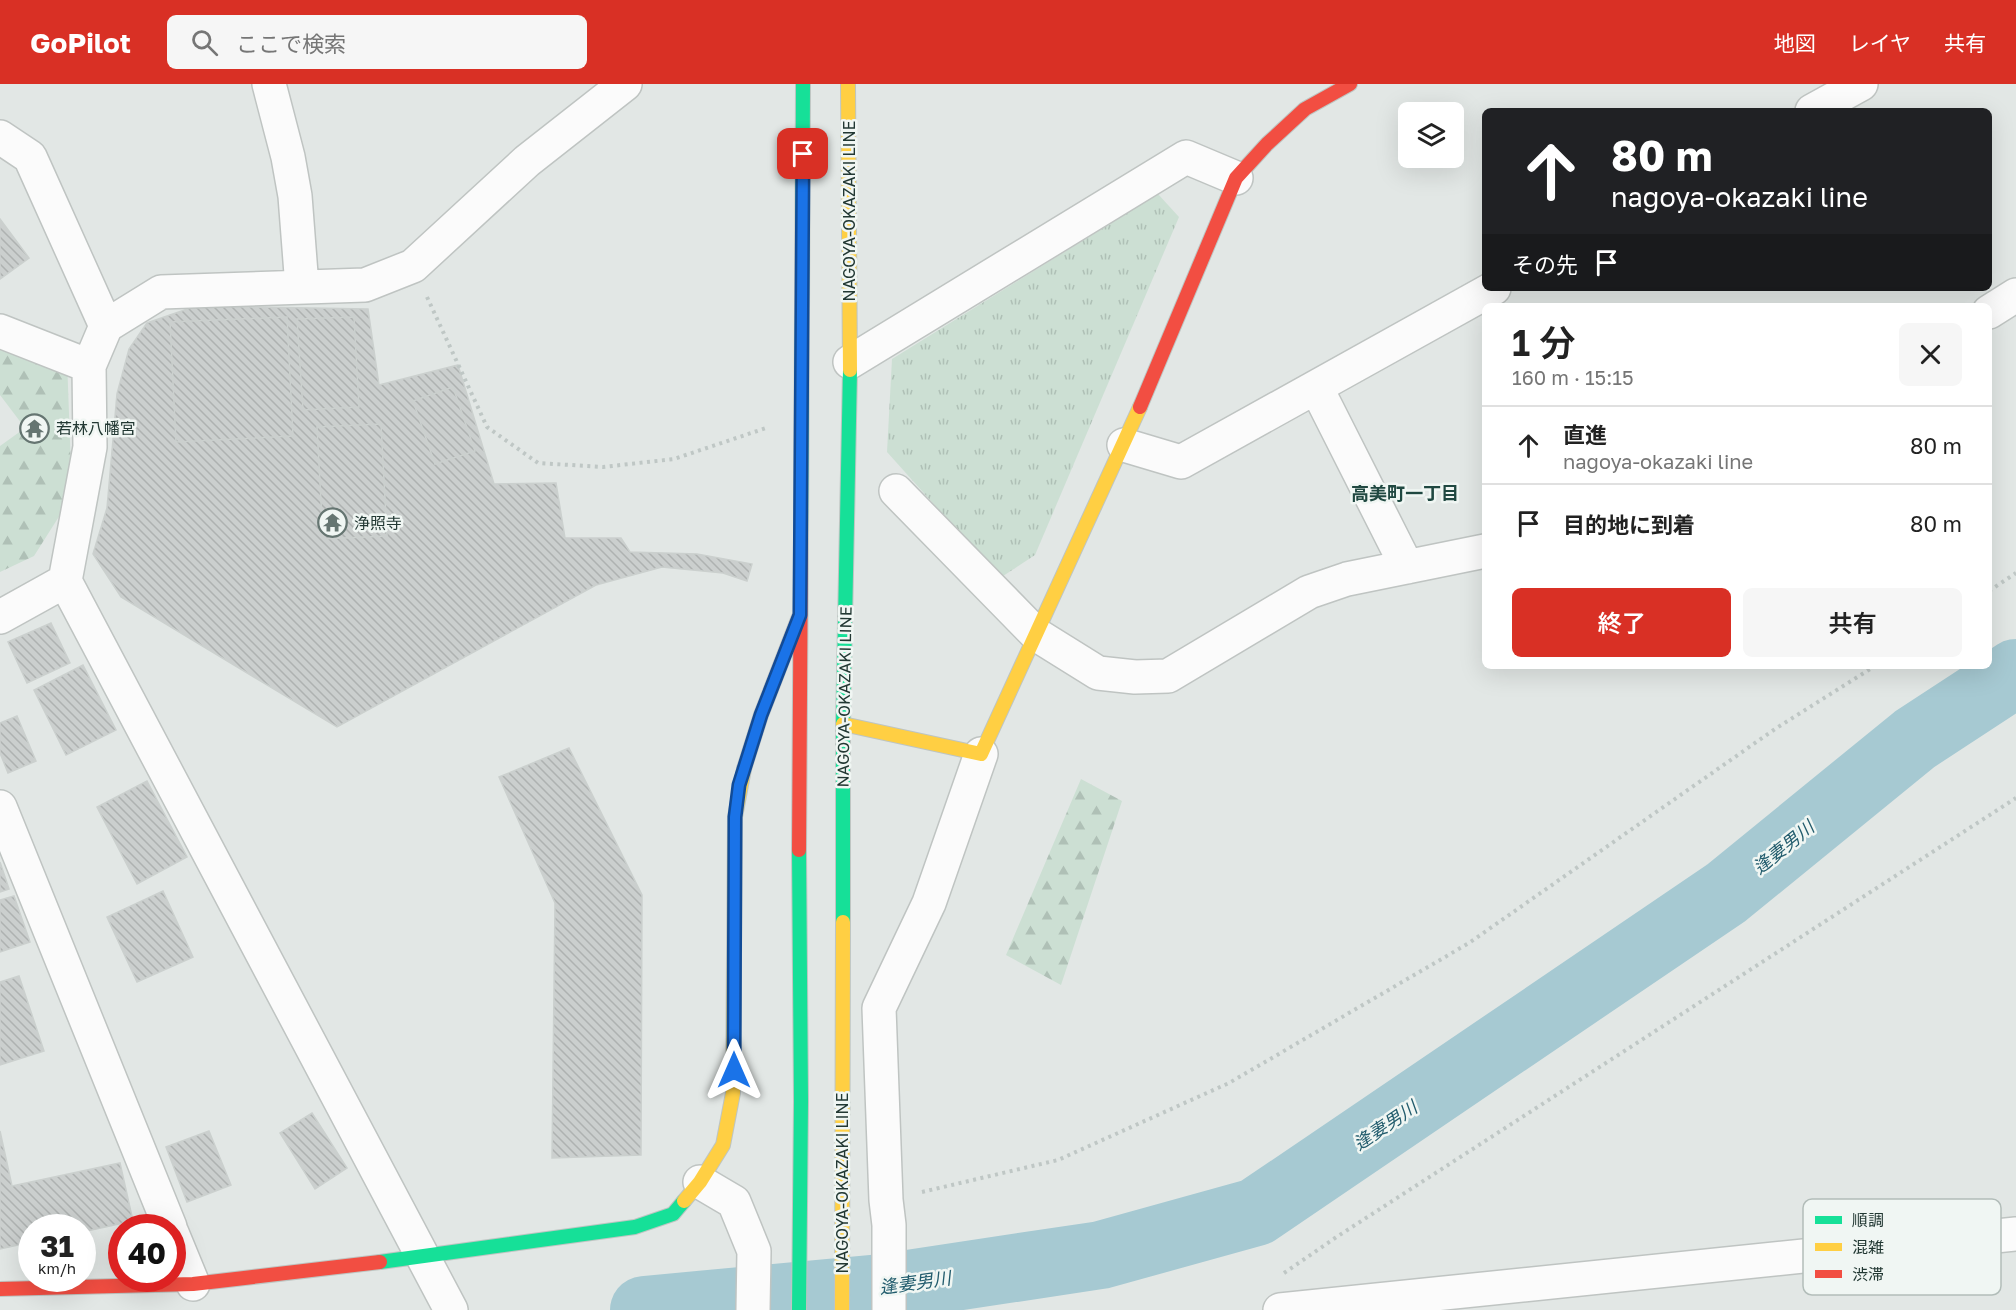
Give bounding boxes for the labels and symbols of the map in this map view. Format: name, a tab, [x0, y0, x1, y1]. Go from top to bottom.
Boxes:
street label: NAGOYA-OKAZAKI LINE	[839, 120, 859, 302]
pin	[777, 128, 828, 179]
temple icon: 若林八幡宮	[19, 412, 51, 444]
place label: 若林八幡宮	[56, 418, 136, 438]
district label: 高美町一丁目	[1351, 482, 1459, 504]
temple icon: 浄照寺	[317, 507, 349, 539]
place label: 浄照寺	[354, 513, 402, 533]
street label: NAGOYA-OKAZAKI LINE	[832, 606, 856, 788]
water label: 逢妻男川	[1748, 815, 1819, 878]
position arrow	[702, 1038, 766, 1102]
street label: NAGOYA-OKAZAKI LINE	[832, 1092, 852, 1274]
water label: 逢妻男川	[1349, 1095, 1423, 1154]
legend	[1803, 1199, 2001, 1295]
text: 順調	[1852, 1210, 1884, 1230]
speed limit sign: 40	[108, 1214, 186, 1292]
text: 混雑	[1852, 1237, 1884, 1257]
text: 渋滞	[1852, 1264, 1884, 1284]
water label: 逢妻男川	[878, 1266, 954, 1298]

